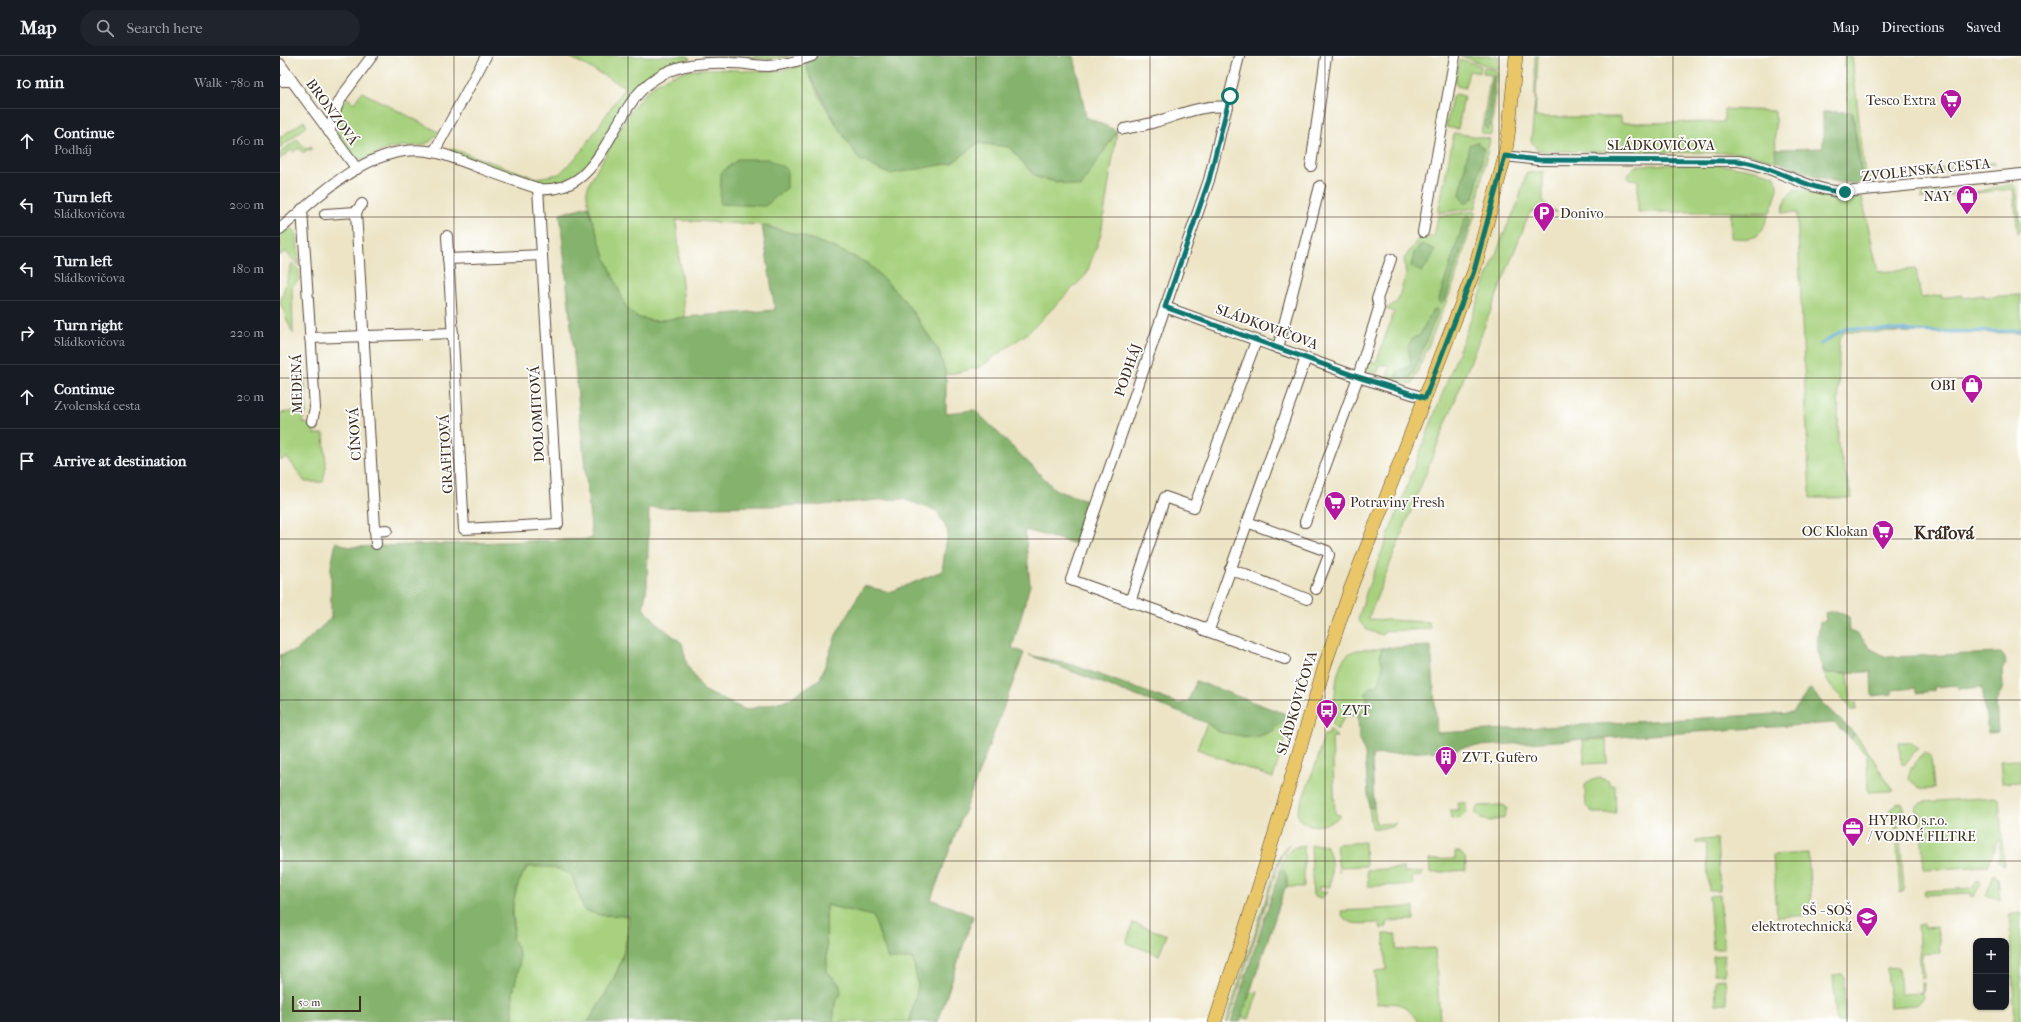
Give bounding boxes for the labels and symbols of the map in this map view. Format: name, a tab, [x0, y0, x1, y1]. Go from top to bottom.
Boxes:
street label: BRONZOVÁ	[302, 75, 363, 149]
route start	[1221, 87, 1239, 105]
supermarket icon: Tesco Extra	[1938, 87, 1964, 120]
place label: Tesco Extra	[1866, 92, 1937, 109]
street label: SLÁDKOVIČOVA	[1607, 136, 1716, 154]
street label: ZVOLENSKÁ CESTA	[1861, 154, 1992, 185]
route end	[1836, 183, 1854, 201]
shop icon: NAY	[1954, 183, 1980, 216]
place label: NAY	[1923, 188, 1952, 205]
parking icon: Donivo	[1531, 200, 1557, 233]
place label: Donivo	[1560, 205, 1604, 222]
street label: SLÁDKOVIČOVA	[1213, 300, 1322, 354]
street label: PODHÁJ	[1110, 341, 1145, 399]
street label: MEDENÁ	[287, 353, 306, 414]
street label: DOLOMITOVÁ	[525, 364, 548, 463]
shop icon: OBI	[1959, 372, 1985, 405]
place label: OBI	[1931, 377, 1957, 394]
street label: CÍNOVÁ	[344, 406, 365, 461]
street label: GRAFITOVÁ	[434, 413, 457, 494]
supermarket icon: Potraviny Fresh	[1322, 489, 1348, 522]
place label: Potraviny Fresh	[1350, 494, 1445, 511]
supermarket icon: OC Klokan	[1870, 518, 1896, 551]
place label: OC Klokan	[1802, 523, 1868, 540]
district label: Kráľová	[1914, 523, 1975, 544]
street label: SLÁDKOVIČOVA	[1272, 648, 1321, 757]
bus stop icon: ZVT	[1314, 697, 1340, 730]
place label: ZVT	[1342, 702, 1371, 719]
building icon: ZVT, Gufero	[1433, 744, 1459, 777]
place label: ZVT, Gufero	[1462, 749, 1538, 766]
place label: HYPRO s.r.o. / VODNÉ FILTRE	[1867, 812, 1976, 845]
office icon: HYPRO s.r.o. / VODNÉ FILTRE	[1840, 815, 1866, 848]
place label: SŠ - SOŠ elektrotechnická	[1752, 901, 1853, 935]
school or university icon: SŠ - SOŠ elektrotechnická	[1854, 905, 1880, 938]
scale bar	[292, 994, 361, 1013]

